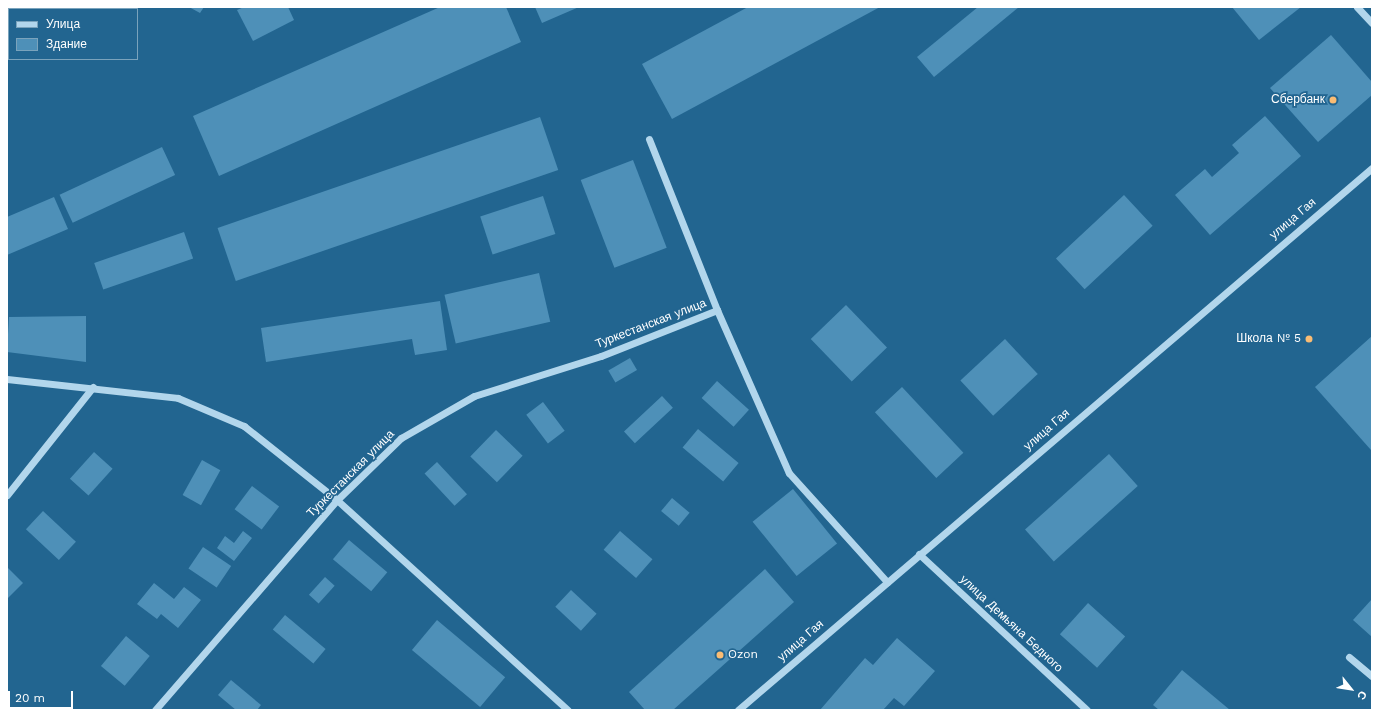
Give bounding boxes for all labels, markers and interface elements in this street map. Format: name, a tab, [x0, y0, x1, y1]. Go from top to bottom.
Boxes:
legend	[8, 8, 138, 60]
text: Улица	[46, 17, 80, 31]
text: Здание	[46, 37, 87, 51]
place label: Сбербанк	[1271, 93, 1325, 107]
marker: Сбербанк	[1328, 95, 1338, 105]
street label: улица Гая	[1267, 195, 1319, 243]
street label: Туркестанская улица	[593, 296, 709, 352]
place label: Школа № 5	[1236, 332, 1301, 346]
marker: Школа № 5	[1304, 334, 1314, 344]
street label: улица Гая	[1021, 406, 1073, 454]
street label: Туркестанская улица	[304, 427, 398, 521]
street label: улица Демьяна Бедного	[956, 572, 1066, 676]
street label: улица Гая	[775, 617, 827, 665]
place label: Ozon	[728, 648, 758, 662]
marker: Ozon	[715, 650, 725, 660]
north arrow	[1331, 669, 1371, 709]
scale bar	[10, 683, 75, 709]
text: С	[1354, 689, 1369, 702]
text: 20 m	[15, 691, 45, 705]

